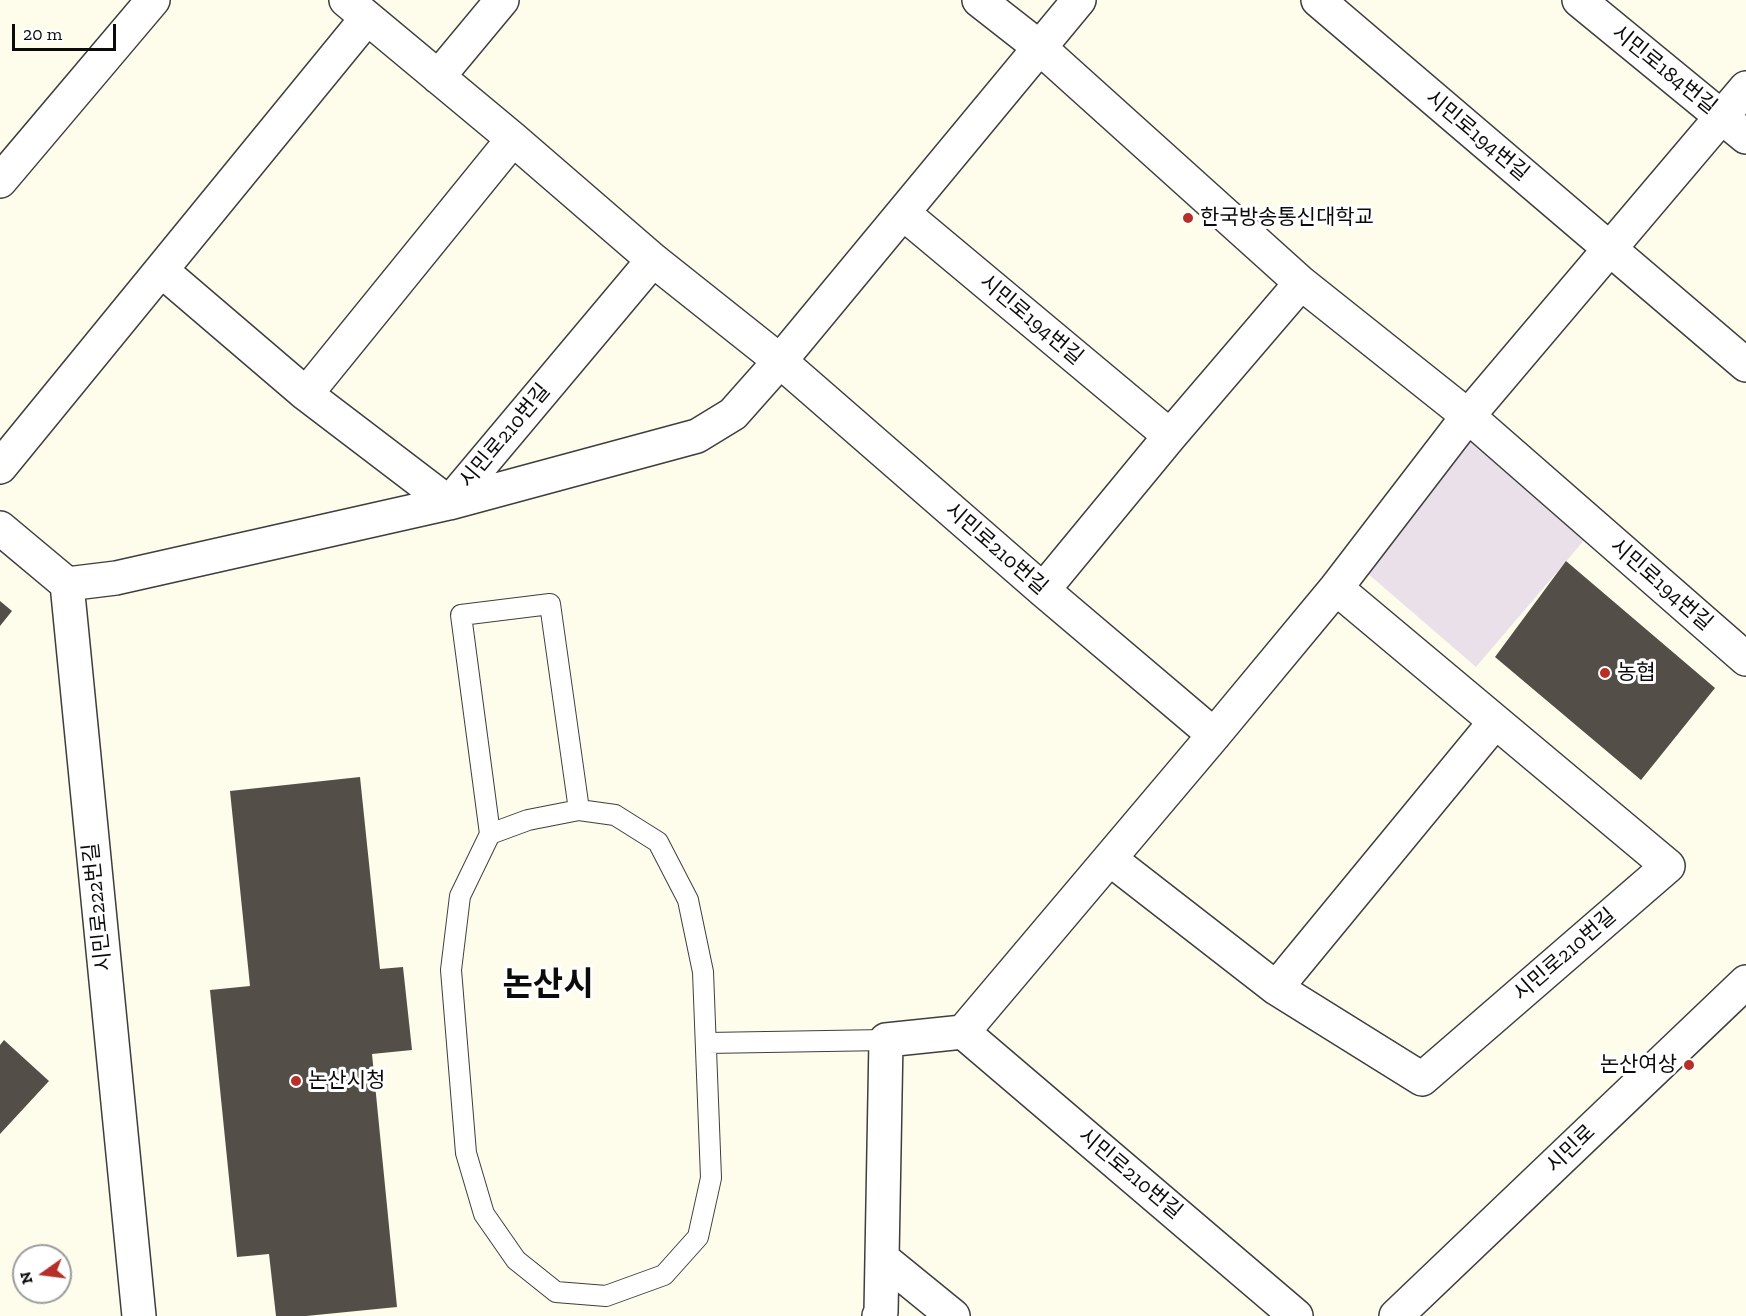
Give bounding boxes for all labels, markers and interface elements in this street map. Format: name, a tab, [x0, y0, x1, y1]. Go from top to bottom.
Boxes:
scale bar	[15, 12, 118, 50]
street label: 시민로184번길	[1607, 20, 1721, 120]
text: 20 m	[23, 23, 62, 45]
street label: 시민로194번길	[1420, 85, 1534, 187]
place label: 한국방송통신대학교	[1200, 205, 1374, 231]
marker: 한국방송통신대학교	[1181, 211, 1195, 225]
street label: 시민로194번길	[974, 269, 1088, 371]
street label: 시민로210번길	[454, 379, 556, 493]
street label: 시민로210번길	[940, 498, 1052, 600]
street label: 시민로194번길	[1605, 534, 1717, 636]
place label: 농협	[1617, 660, 1656, 686]
marker: 농협	[1598, 666, 1612, 680]
street label: 시민로222번길	[79, 842, 117, 972]
street label: 시민로210번길	[1509, 904, 1621, 1006]
district label: 논산시	[502, 966, 594, 1006]
place label: 논산여상	[1600, 1052, 1677, 1078]
marker: 논산여상	[1682, 1058, 1696, 1072]
place label: 논산시청	[308, 1068, 385, 1094]
marker: 논산시청	[289, 1074, 303, 1088]
street label: 시민로	[1541, 1120, 1601, 1178]
street label: 시민로210번길	[1073, 1123, 1187, 1225]
north arrow	[12, 1244, 72, 1304]
text: N	[15, 1270, 37, 1286]

